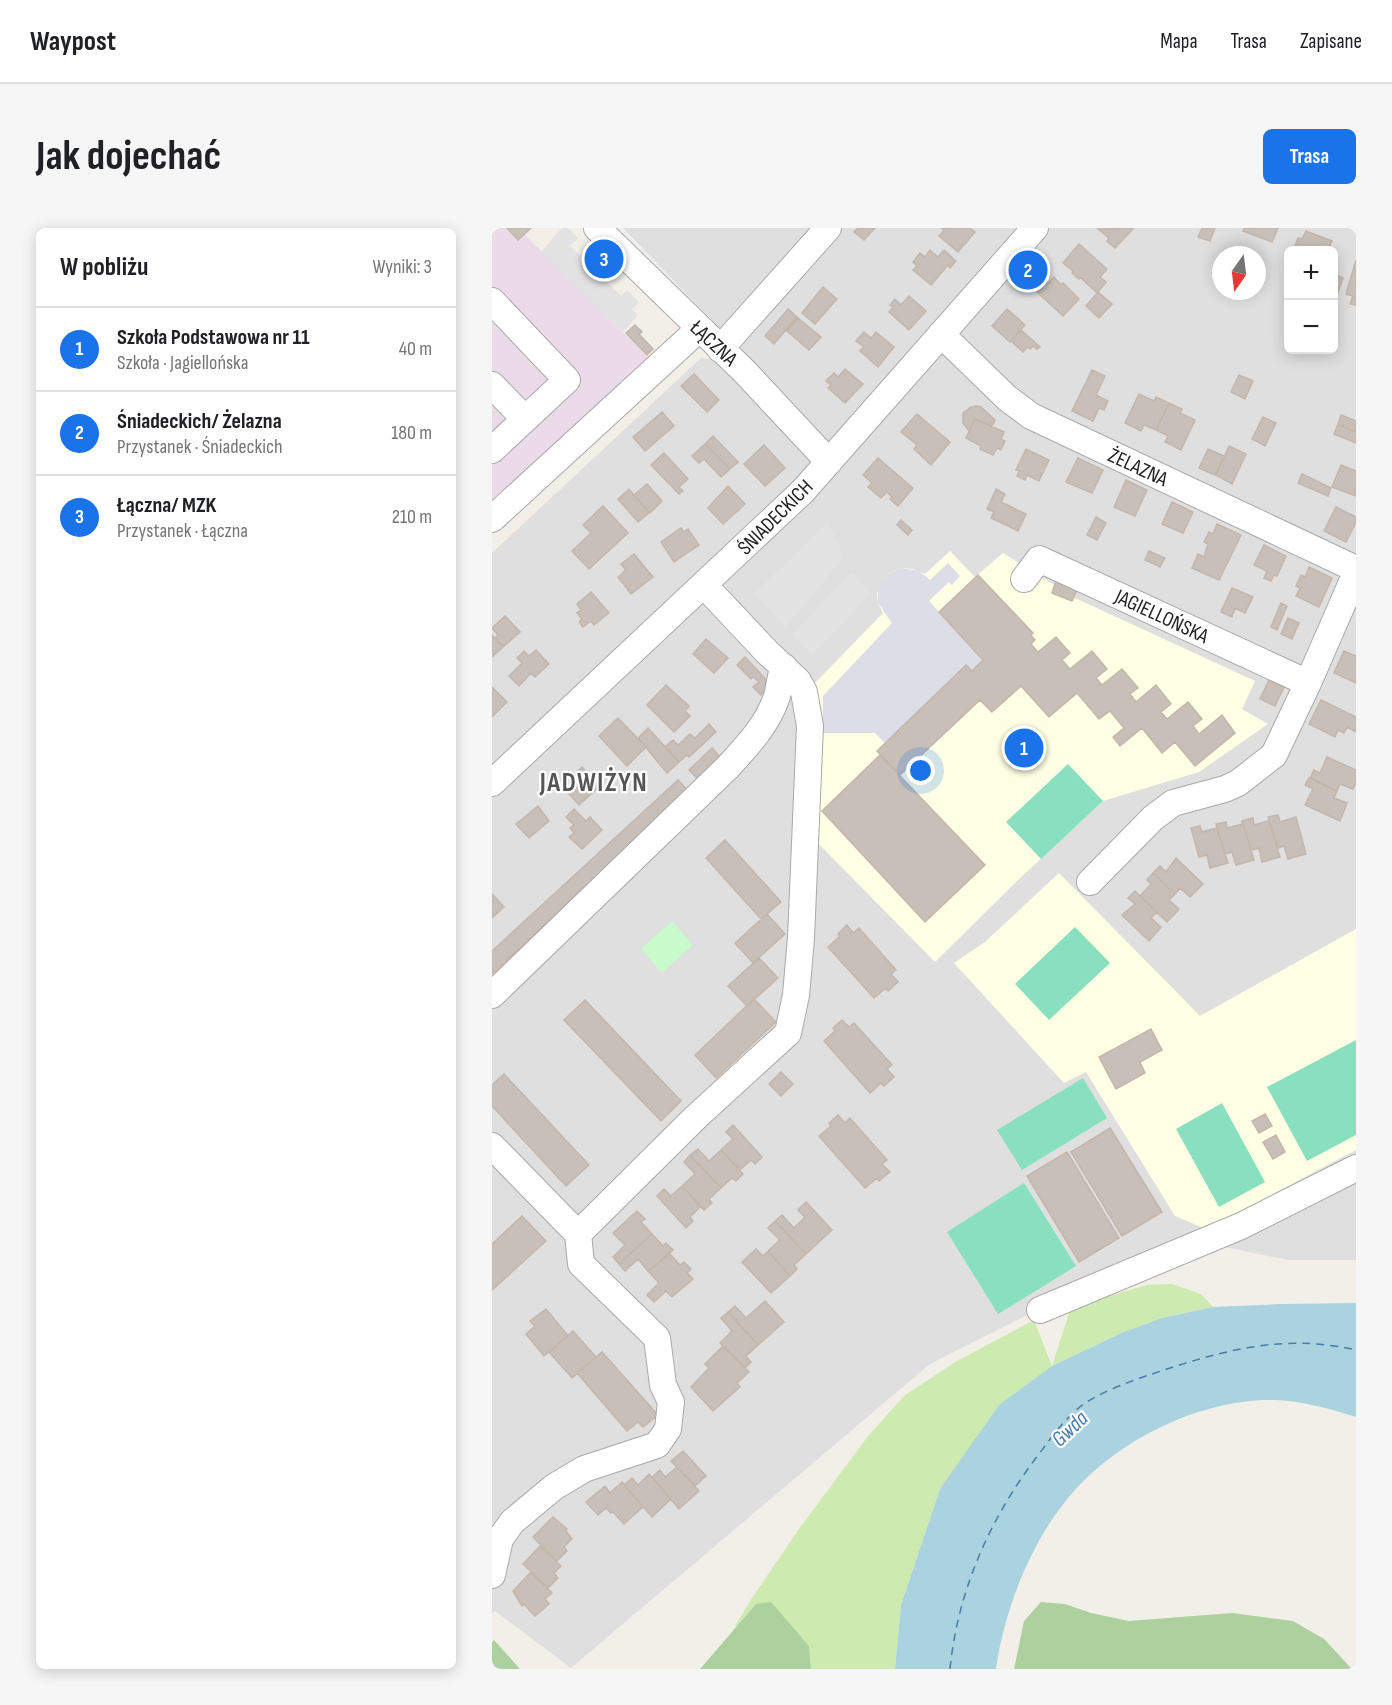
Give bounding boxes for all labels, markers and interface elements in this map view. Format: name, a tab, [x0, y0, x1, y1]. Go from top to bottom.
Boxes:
text: Waypost	[30, 25, 116, 58]
text: Mapa	[1160, 29, 1198, 54]
text: Trasa	[1231, 29, 1267, 54]
text: Zapisane	[1300, 29, 1362, 54]
button: Trasa	[1263, 129, 1356, 184]
text: Jak dojechać	[36, 131, 221, 182]
pin: 3	[584, 237, 624, 282]
north arrow	[1212, 246, 1266, 300]
map controls	[1284, 246, 1338, 354]
button: +	[1284, 246, 1338, 300]
pin: 2	[1008, 248, 1048, 292]
text: W pobliżu	[60, 252, 148, 283]
text: Wyniki: 3	[372, 255, 432, 279]
button: −	[1284, 300, 1338, 354]
street label: ŁĄCZNA	[684, 315, 743, 372]
text: Szkoła Podstawowa nr 11	[117, 324, 310, 351]
text: 1	[76, 337, 83, 361]
text: 40 m	[399, 337, 432, 361]
text: Szkoła · Jagiellońska	[117, 351, 248, 375]
text: Śniadeckich/ Żelazna	[117, 408, 282, 435]
text: 2	[75, 421, 84, 445]
text: 180 m	[391, 421, 432, 445]
text: Przystanek · Śniadeckich	[117, 435, 283, 459]
street label: ŻELAZNA	[1104, 443, 1173, 493]
street label: ŚNIADECKICH	[732, 474, 818, 560]
text: Łączna/ MZK	[117, 492, 216, 519]
text: 3	[75, 505, 84, 529]
text: 210 m	[392, 505, 432, 529]
text: Przystanek · Łączna	[117, 519, 248, 543]
street label: JAGIELLOŃSKA	[1110, 584, 1213, 649]
pin: 1	[1004, 726, 1044, 770]
your location	[906, 756, 935, 785]
district label: JADWIŻYN	[539, 767, 648, 799]
water label: Gwda	[1046, 1405, 1094, 1453]

